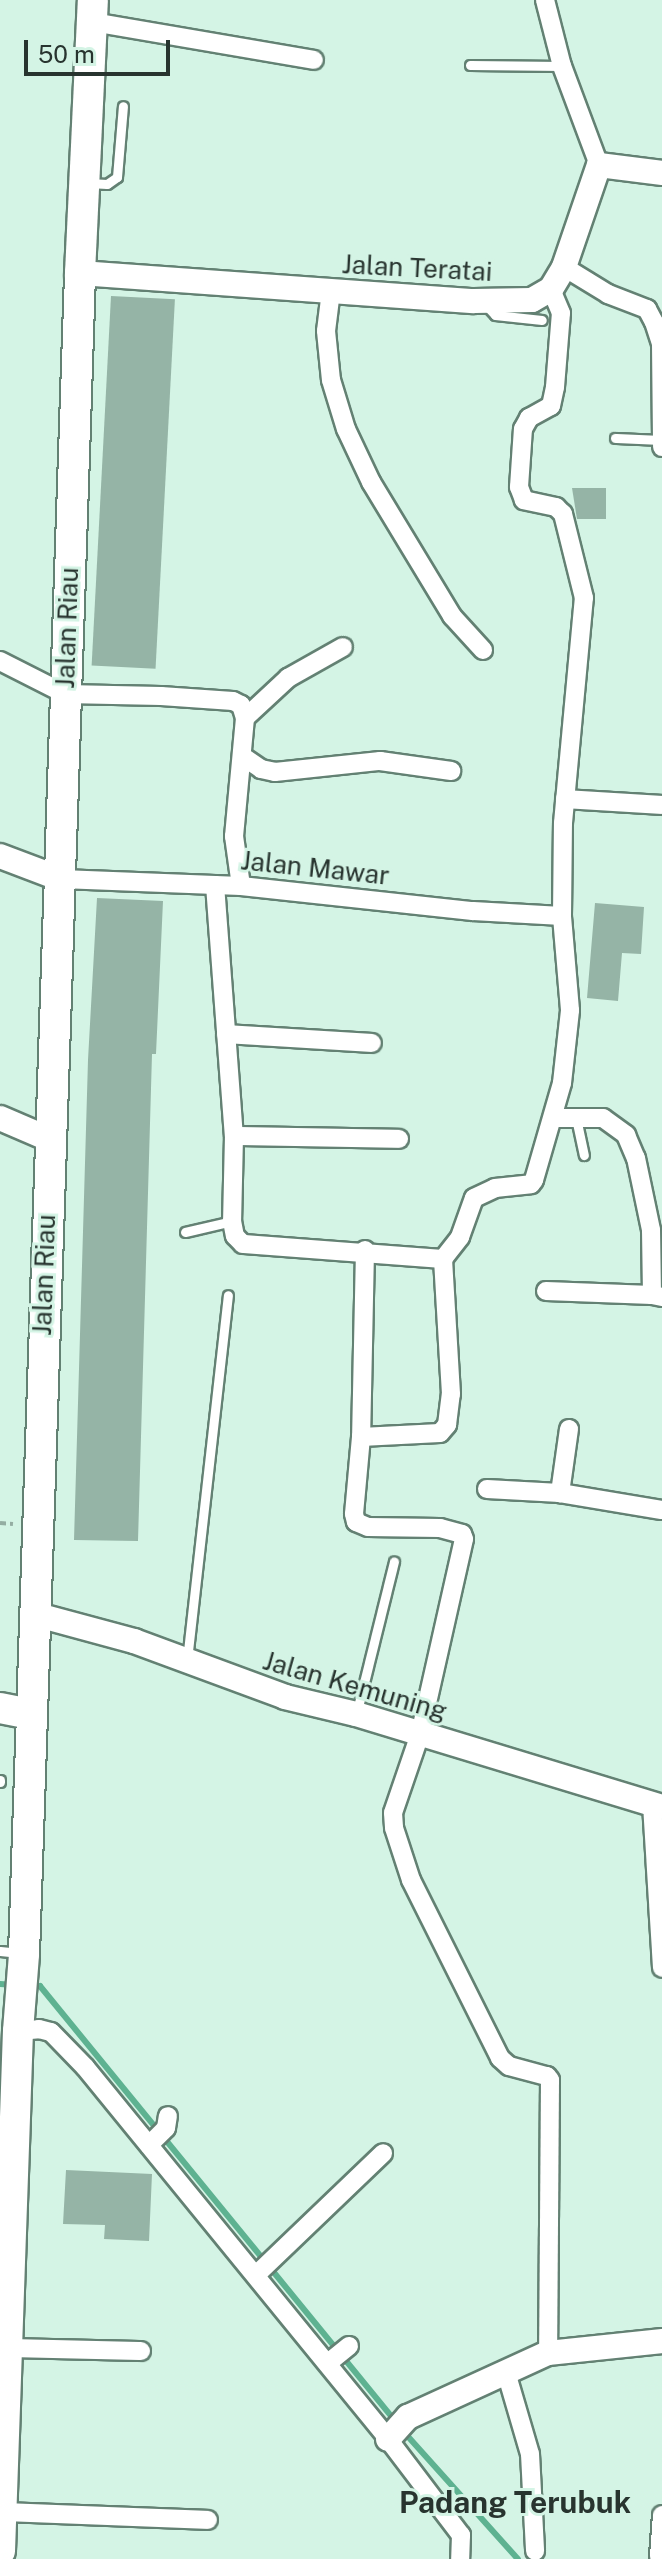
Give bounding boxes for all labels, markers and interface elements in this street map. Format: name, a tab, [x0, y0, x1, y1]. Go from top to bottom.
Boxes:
scale bar	[28, 24, 174, 74]
text: 50 m	[38, 40, 95, 68]
street label: Jalan Teratai	[341, 248, 493, 288]
street label: Jalan Riau	[49, 567, 85, 689]
street label: Jalan Mawar	[239, 845, 391, 891]
street label: Jalan Riau	[26, 1214, 62, 1336]
street label: Jalan Kemuning	[259, 1645, 451, 1727]
district label: Padang Terubuk	[399, 2484, 631, 2520]

